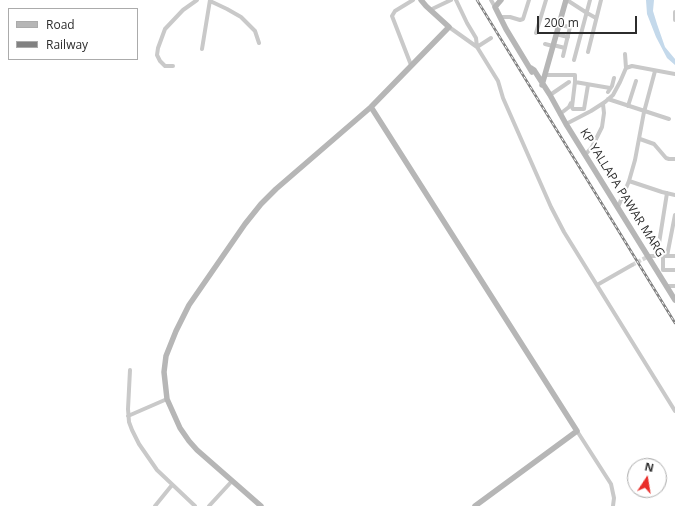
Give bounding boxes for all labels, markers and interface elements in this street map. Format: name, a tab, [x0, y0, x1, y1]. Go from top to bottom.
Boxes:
legend	[8, 8, 138, 60]
scale bar	[539, 8, 639, 34]
text: 200 m	[544, 14, 579, 31]
text: Road	[46, 16, 75, 33]
text: Railway	[46, 36, 88, 53]
street label: KP YALLAPA PAWAR MARG	[577, 126, 667, 260]
north arrow	[627, 458, 667, 498]
text: N	[643, 458, 655, 475]

